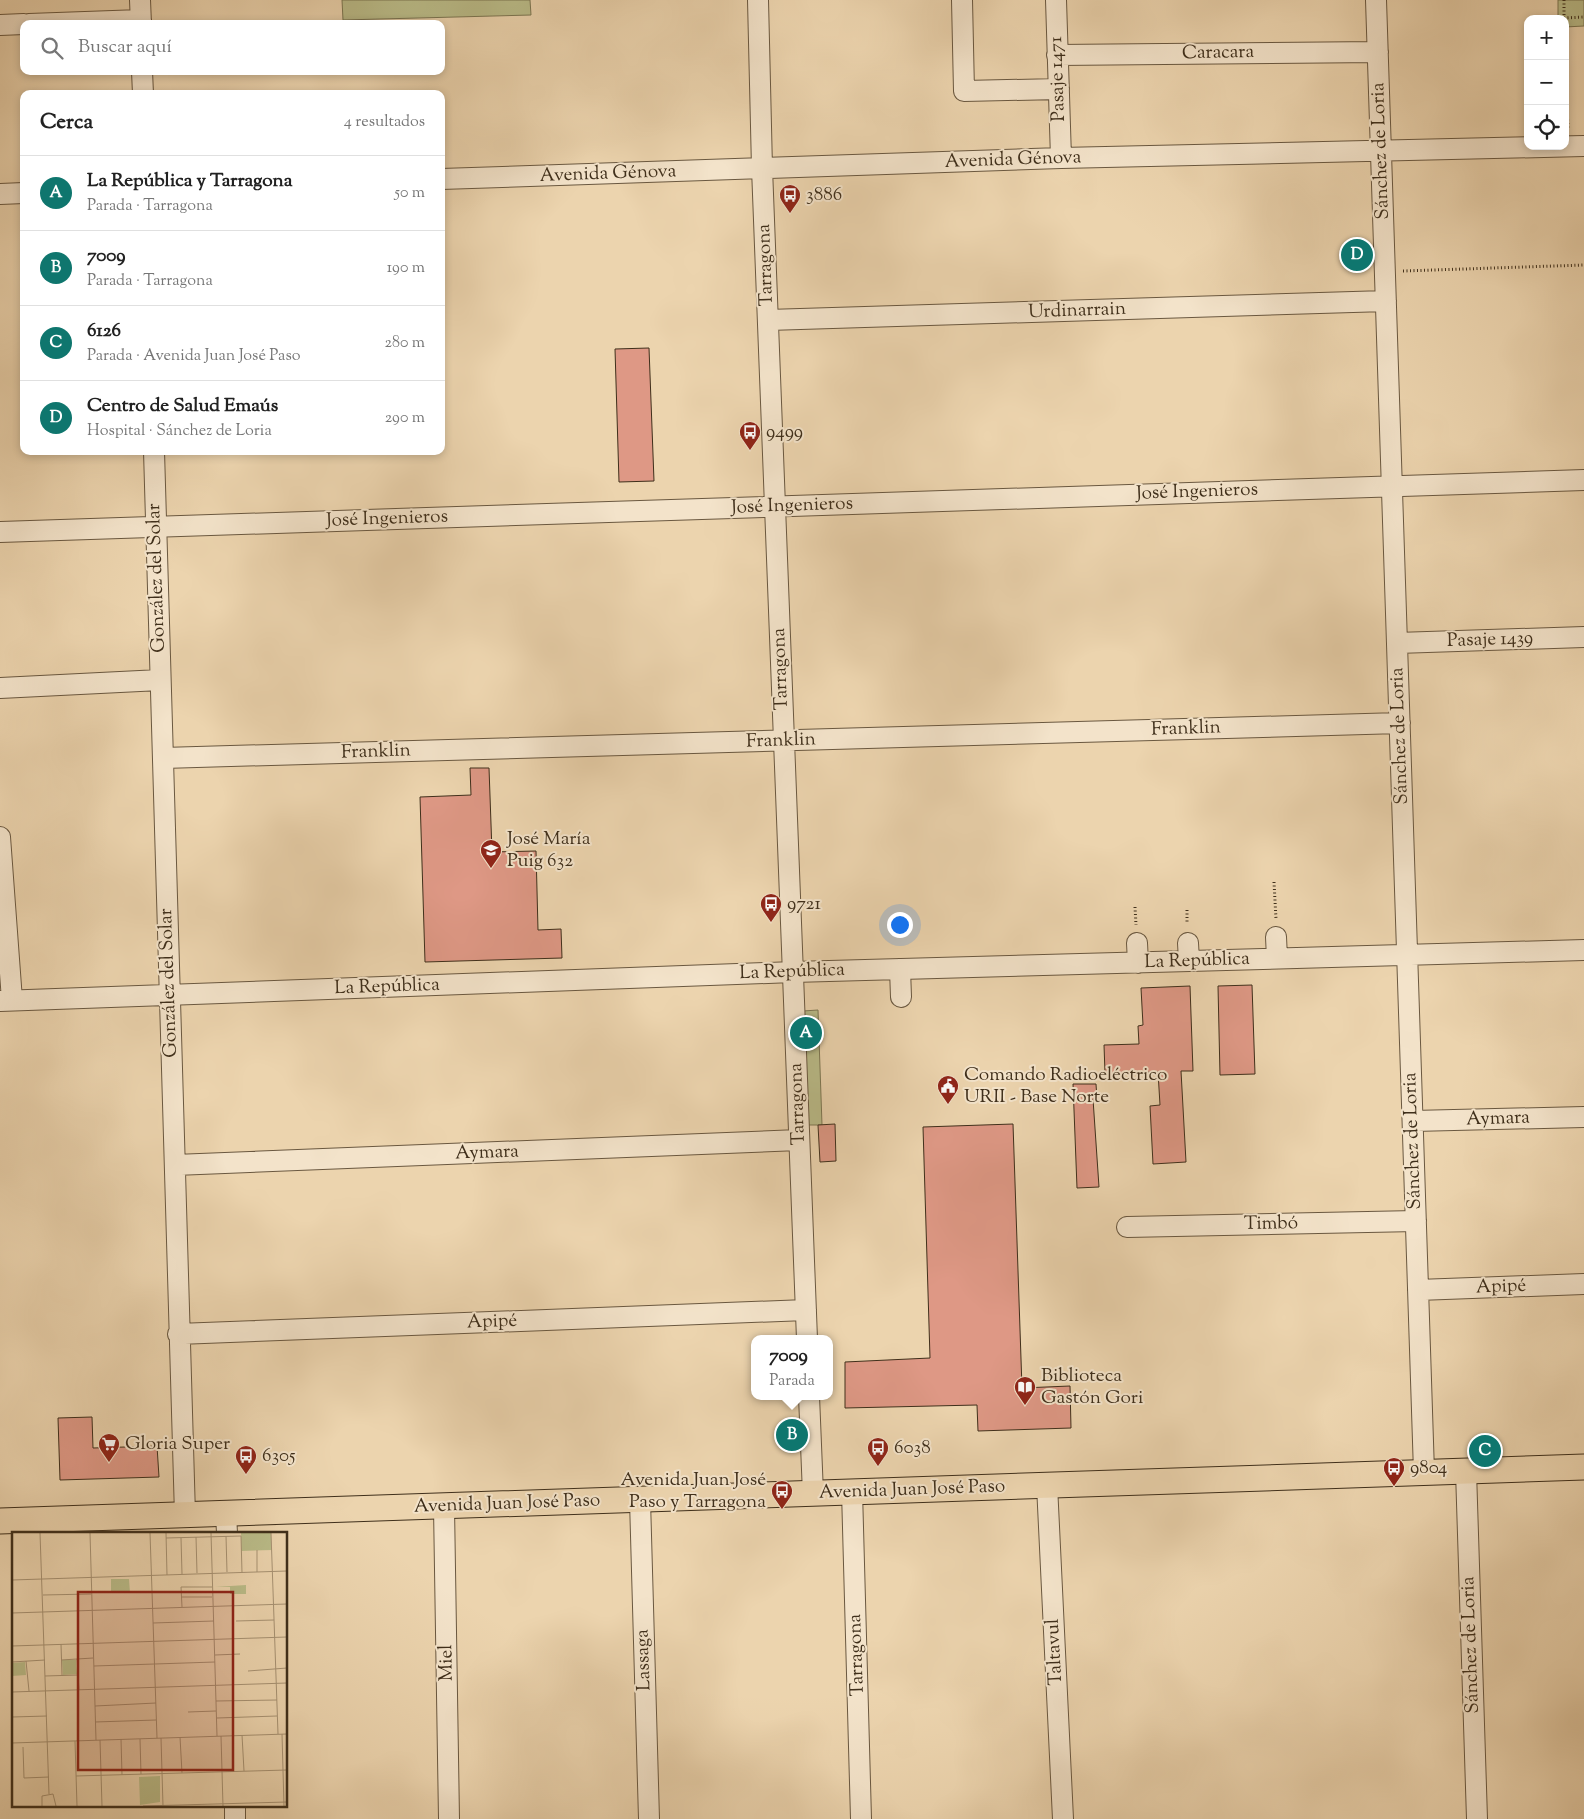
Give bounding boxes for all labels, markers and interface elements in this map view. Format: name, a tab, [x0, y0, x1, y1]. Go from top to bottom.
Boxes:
map controls	[1524, 15, 1569, 150]
button: +	[1524, 15, 1569, 60]
search box	[20, 20, 445, 75]
icon: search	[38, 34, 66, 62]
text: Buscar aquí	[78, 34, 172, 61]
street label: Pasaje 1471	[1043, 35, 1073, 122]
street label: Caracara	[1182, 39, 1255, 67]
button: −	[1524, 60, 1569, 105]
street label: Sánchez de Loria	[1365, 82, 1397, 220]
button: locate	[1524, 105, 1569, 150]
text: Cerca	[40, 108, 93, 138]
text: 4 resultados	[344, 111, 425, 134]
street label: Avenida Génova	[944, 144, 1082, 176]
street label: Avenida Génova	[539, 158, 677, 190]
text: La República y Tarragona	[87, 168, 293, 195]
text: A	[50, 182, 63, 205]
text: 50 m	[394, 182, 425, 205]
place label: 3886	[806, 182, 842, 209]
bus stop icon: 3886	[778, 183, 802, 214]
text: Parada · Tarragona	[87, 195, 213, 218]
street label: Tarragona	[751, 223, 781, 307]
pin: D	[1341, 236, 1373, 274]
text: 7009	[87, 243, 126, 270]
text: B	[51, 257, 61, 280]
text: 190 m	[387, 257, 425, 280]
text: Parada · Tarragona	[87, 270, 213, 293]
street label: Urdinarrain	[1028, 296, 1126, 326]
text: 6126	[87, 318, 121, 345]
text: C	[50, 332, 62, 355]
text: 280 m	[384, 332, 425, 355]
text: Parada · Avenida Juan José Paso	[87, 345, 300, 368]
text: Centro de Salud Emaús	[87, 393, 278, 420]
text: D	[50, 407, 62, 430]
text: 290 m	[385, 407, 425, 430]
place label: 9499	[766, 419, 803, 446]
text: Hospital · Sánchez de Loria	[87, 420, 272, 443]
bus stop icon: 9499	[738, 420, 762, 451]
street label: José Ingenieros	[1135, 476, 1258, 508]
street label: José Ingenieros	[730, 490, 853, 522]
street label: González del Solar	[141, 503, 173, 653]
street label: José Ingenieros	[325, 503, 448, 535]
street label: Pasaje 1439	[1446, 625, 1534, 655]
street label: Tarragona	[766, 627, 796, 711]
street label: Sánchez de Loria	[1384, 667, 1416, 805]
street label: Franklin	[1151, 714, 1221, 744]
street label: Franklin	[746, 726, 816, 756]
street label: Franklin	[341, 737, 411, 767]
place label: José María Puig 632	[506, 826, 591, 875]
school or university icon: José María Puig 632	[479, 838, 503, 869]
place label: 9721	[787, 891, 821, 918]
bus stop icon: 9721	[759, 892, 783, 923]
street label: González del Solar	[153, 908, 185, 1058]
your location	[887, 912, 913, 938]
street label: La República	[1144, 946, 1250, 976]
street label: La República	[739, 957, 845, 987]
street label: La República	[334, 972, 440, 1002]
pin: A	[790, 1014, 822, 1052]
street label: Tarragona	[783, 1062, 813, 1146]
place label: Comando Radioeléctrico URII - Base Norte	[964, 1062, 1167, 1111]
street label: Sánchez de Loria	[1397, 1072, 1429, 1210]
public building icon: Comando Radioeléctrico URII - Base Norte	[936, 1074, 960, 1105]
street label: Aymara	[1466, 1104, 1531, 1134]
street label: Aymara	[455, 1138, 520, 1168]
street label: Timbó	[1244, 1210, 1298, 1238]
street label: Apipé	[1475, 1273, 1527, 1301]
street label: Apipé	[466, 1308, 518, 1336]
popup	[751, 1335, 833, 1400]
text: 7009	[769, 1343, 808, 1370]
place label: Biblioteca Gastón Gori	[1041, 1363, 1143, 1412]
text: Parada	[769, 1370, 815, 1393]
library icon: Biblioteca Gastón Gori	[1013, 1375, 1037, 1406]
pin: B	[776, 1416, 808, 1454]
place label: Gloria Super	[125, 1431, 230, 1458]
supermarket icon: Gloria Super	[97, 1432, 121, 1463]
pin: C	[1469, 1432, 1501, 1470]
place label: 6038	[894, 1435, 931, 1462]
bus stop icon: 6038	[866, 1436, 890, 1467]
place label: 6305	[262, 1443, 296, 1470]
bus stop icon: 6305	[234, 1444, 258, 1475]
place label: 9804	[1410, 1455, 1448, 1482]
bus stop icon: 9804	[1382, 1456, 1406, 1487]
place label: Avenida Juan José Paso y Tarragona	[621, 1467, 766, 1516]
street label: Avenida Juan José Paso	[818, 1473, 1006, 1507]
bus stop icon: Avenida Juan José Paso y Tarragona	[770, 1479, 794, 1510]
street label: Avenida Juan José Paso	[413, 1487, 601, 1521]
inset map	[12, 1532, 288, 1806]
street label: Sánchez de Loria	[1455, 1576, 1487, 1714]
street label: Tarragona	[842, 1613, 872, 1697]
street label: Taltavul	[1040, 1618, 1070, 1686]
street label: Lassaga	[629, 1628, 659, 1691]
street label: Miel	[433, 1644, 461, 1682]

